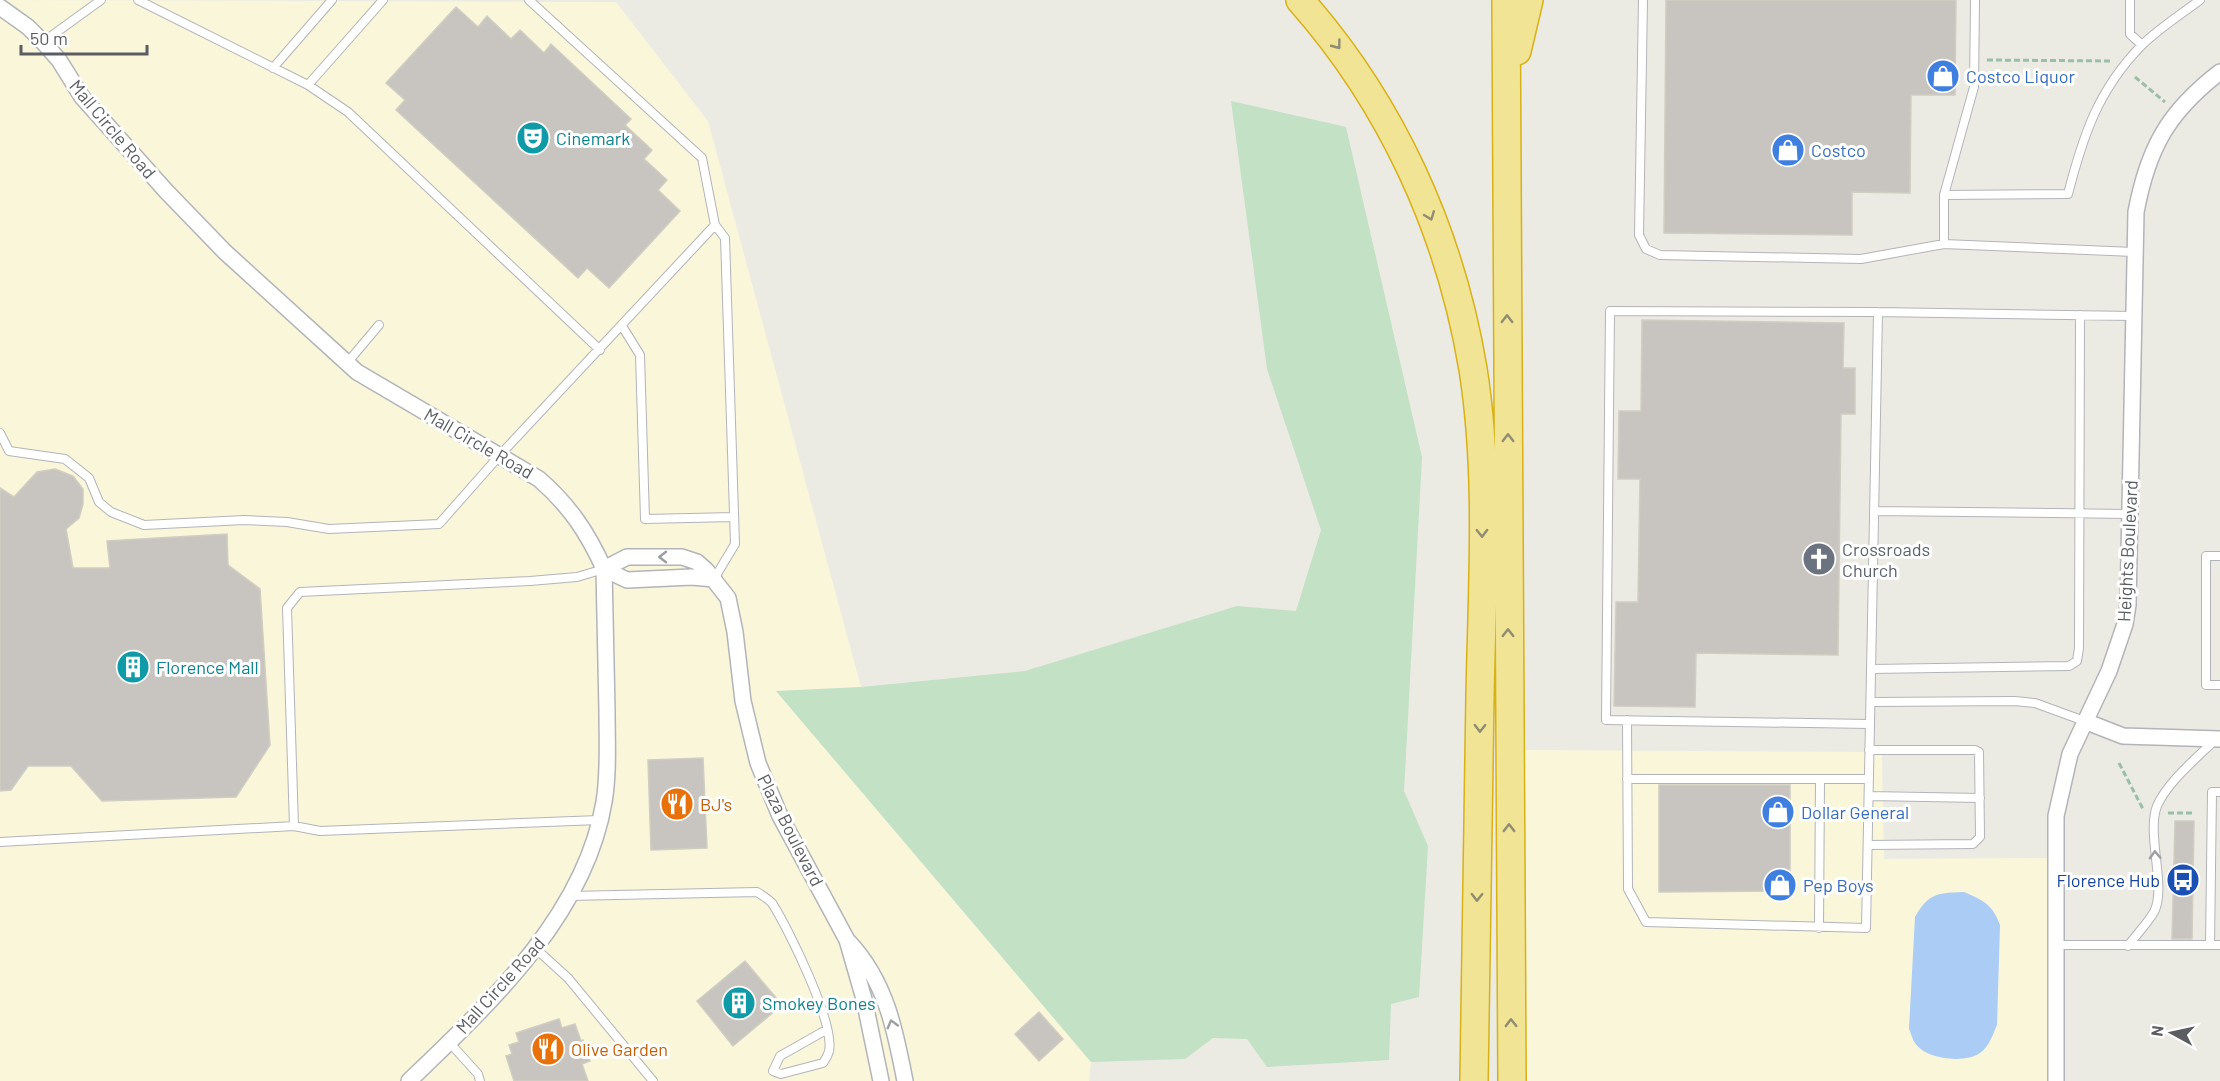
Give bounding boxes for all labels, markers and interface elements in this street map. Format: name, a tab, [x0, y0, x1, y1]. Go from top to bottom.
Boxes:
scale bar	[21, 18, 147, 56]
text: 50 m	[30, 27, 68, 49]
one-way arrow	[1330, 39, 1341, 50]
shop icon: Costco Liquor	[1925, 58, 1961, 94]
place label: Costco Liquor	[1966, 65, 2076, 87]
street label: Mall Circle Road	[65, 75, 161, 183]
theatre icon: Cinemark	[515, 120, 551, 156]
place label: Cinemark	[556, 127, 630, 149]
shop icon: Costco	[1770, 132, 1806, 168]
place label: Costco	[1811, 139, 1866, 161]
one-way arrow	[1423, 210, 1436, 220]
one-way arrow	[1501, 314, 1513, 323]
street label: Mall Circle Road	[420, 403, 538, 483]
one-way arrow	[1502, 433, 1514, 442]
street label: Heights Boulevard	[2112, 479, 2142, 623]
one-way arrow	[1476, 528, 1488, 537]
place label: Crossroads Church	[1842, 538, 1930, 581]
church icon: Crossroads Church	[1801, 541, 1837, 577]
one-way arrow	[659, 551, 668, 563]
one-way arrow	[1502, 628, 1514, 637]
building icon: Florence Mall	[115, 649, 151, 685]
place label: Florence Mall	[156, 656, 259, 678]
one-way arrow	[1473, 723, 1486, 732]
street label: Plaza Boulevard	[753, 770, 829, 890]
restaurant icon: BJ's	[659, 786, 695, 822]
place label: BJ's	[700, 793, 732, 815]
shop icon: Dollar General	[1760, 794, 1796, 830]
place label: Dollar General	[1801, 801, 1909, 823]
one-way arrow	[1503, 823, 1515, 832]
one-way arrow	[2149, 850, 2162, 859]
bus stop icon: Florence Hub	[2165, 862, 2201, 898]
shop icon: Pep Boys	[1762, 867, 1798, 903]
place label: Florence Hub	[2056, 869, 2160, 891]
place label: Pep Boys	[1803, 874, 1874, 896]
one-way arrow	[1471, 893, 1483, 902]
street label: Mall Circle Road	[451, 932, 549, 1038]
building icon: Smokey Bones	[721, 985, 757, 1021]
place label: Smokey Bones	[762, 992, 876, 1014]
north arrow	[2142, 1003, 2202, 1063]
one-way arrow	[1505, 1018, 1517, 1027]
one-way arrow	[887, 1019, 900, 1029]
text: N	[2147, 1024, 2167, 1037]
restaurant icon: Olive Garden	[530, 1031, 566, 1067]
place label: Olive Garden	[571, 1038, 668, 1060]

